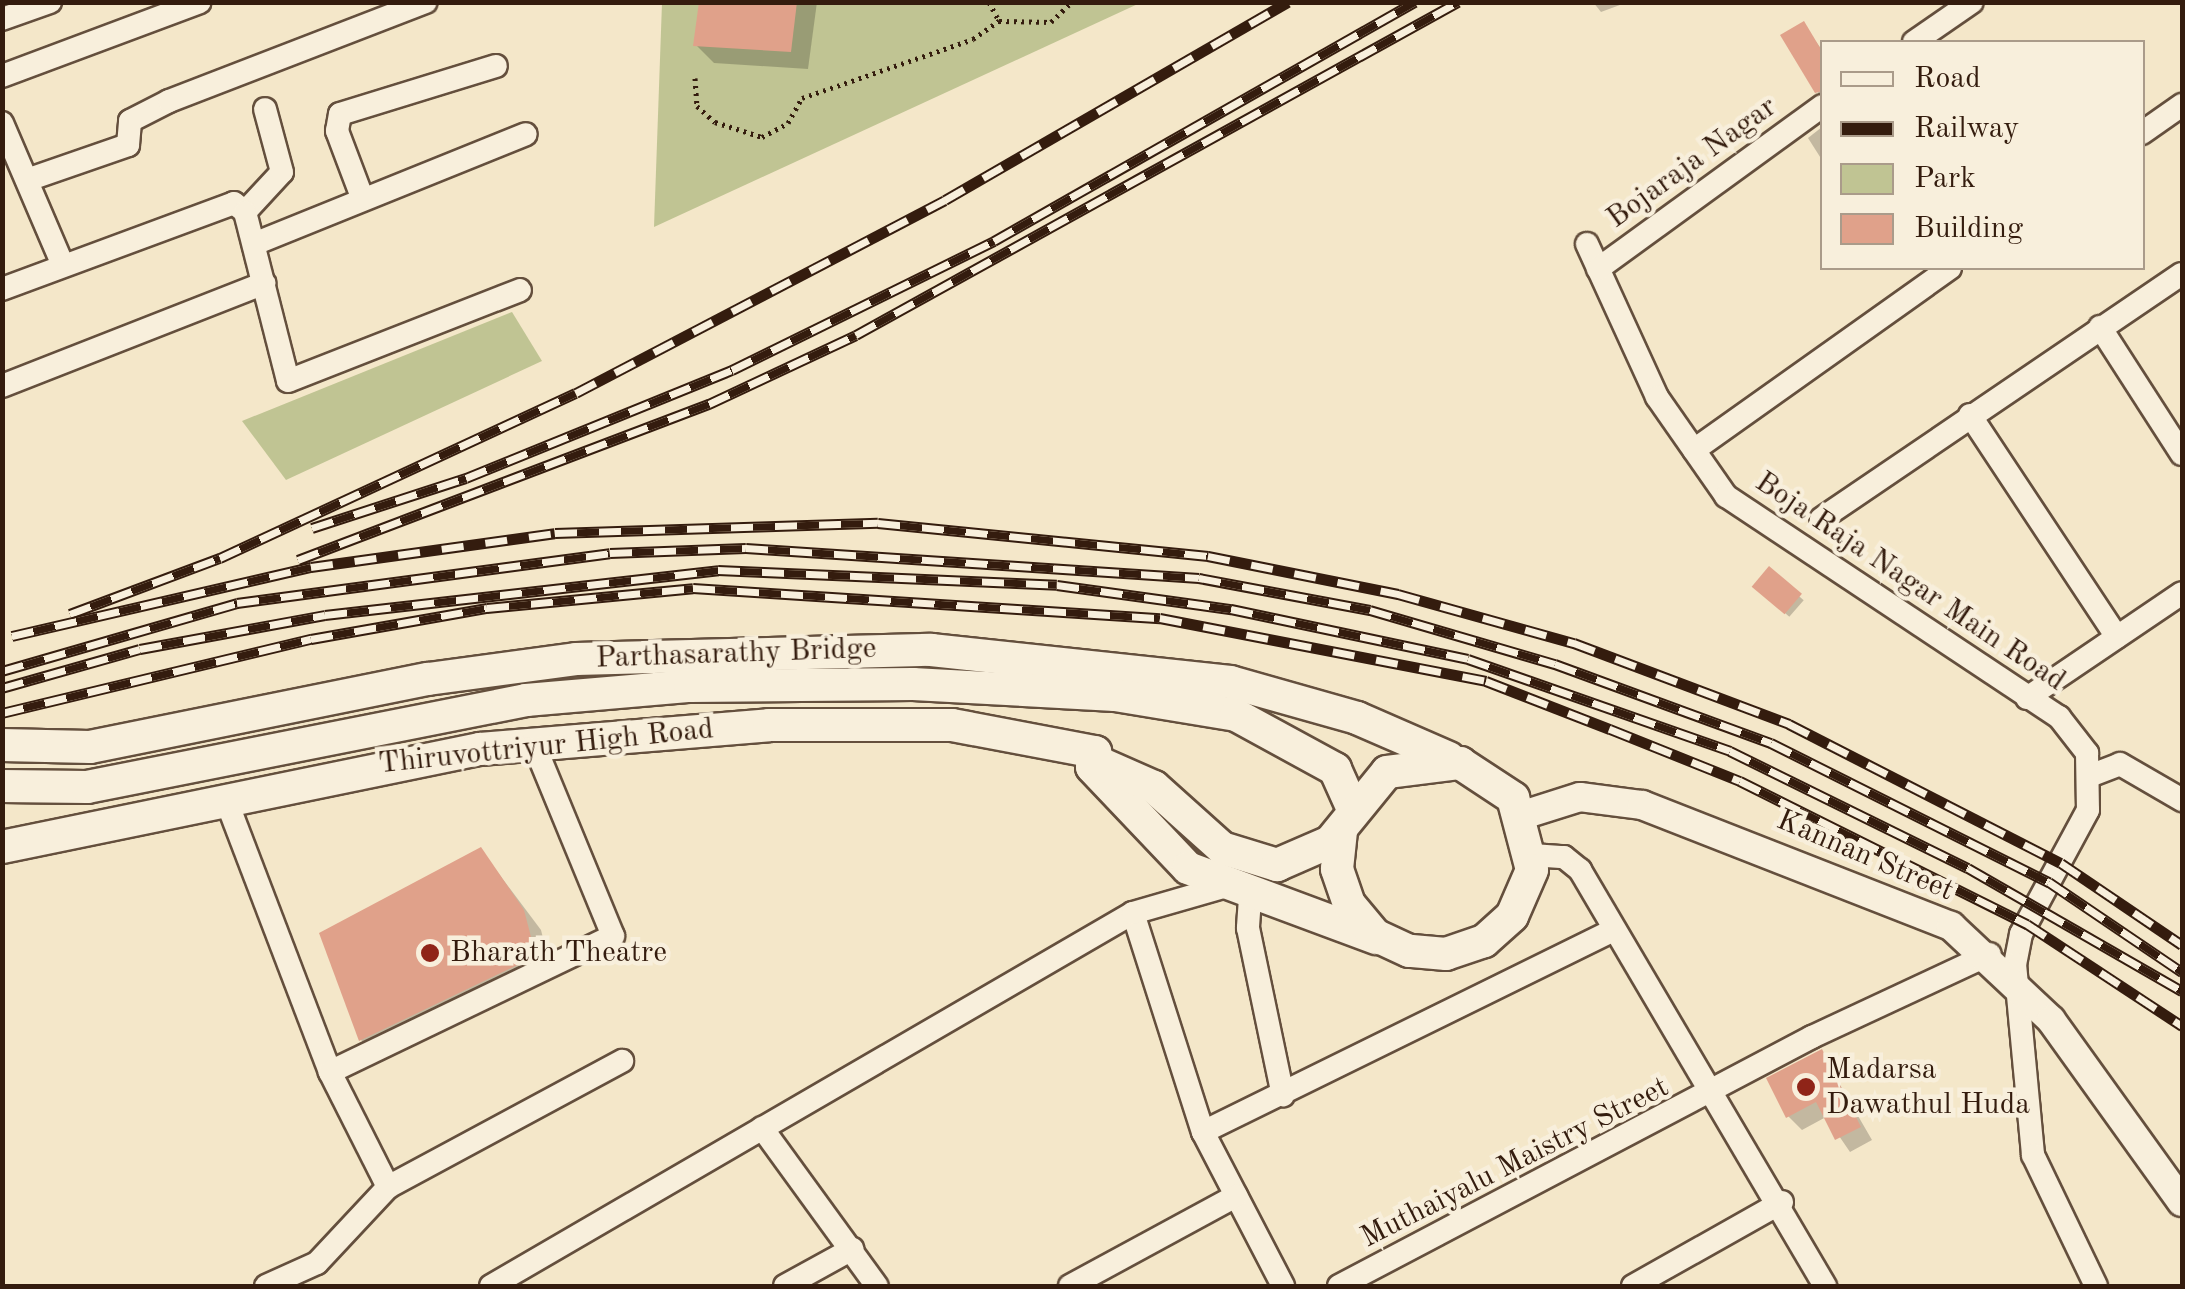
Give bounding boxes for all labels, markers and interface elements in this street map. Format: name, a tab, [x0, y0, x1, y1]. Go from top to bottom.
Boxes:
legend	[1820, 40, 2145, 270]
text: Road	[1914, 64, 1981, 94]
street label: Bojaraja Nagar	[1600, 89, 1784, 237]
text: Railway	[1914, 114, 2019, 144]
text: Park	[1914, 164, 1976, 194]
text: Building	[1914, 214, 2023, 244]
street label: Boja Raja Nagar Main Road	[1748, 465, 2072, 699]
street label: Parthasarathy Bridge	[595, 631, 877, 677]
street label: Thiruvottriyur High Road	[377, 711, 715, 783]
street label: Kannan Street	[1771, 803, 1959, 909]
place label: Bharath Theatre	[450, 935, 667, 971]
marker: Bharath Theatre	[419, 942, 441, 964]
place label: Madarsa Dawathul Huda	[1826, 1052, 2030, 1122]
street label: Muthaiyalu Maistry Street	[1355, 1070, 1675, 1256]
marker: Madarsa Dawathul Huda	[1795, 1076, 1817, 1098]

